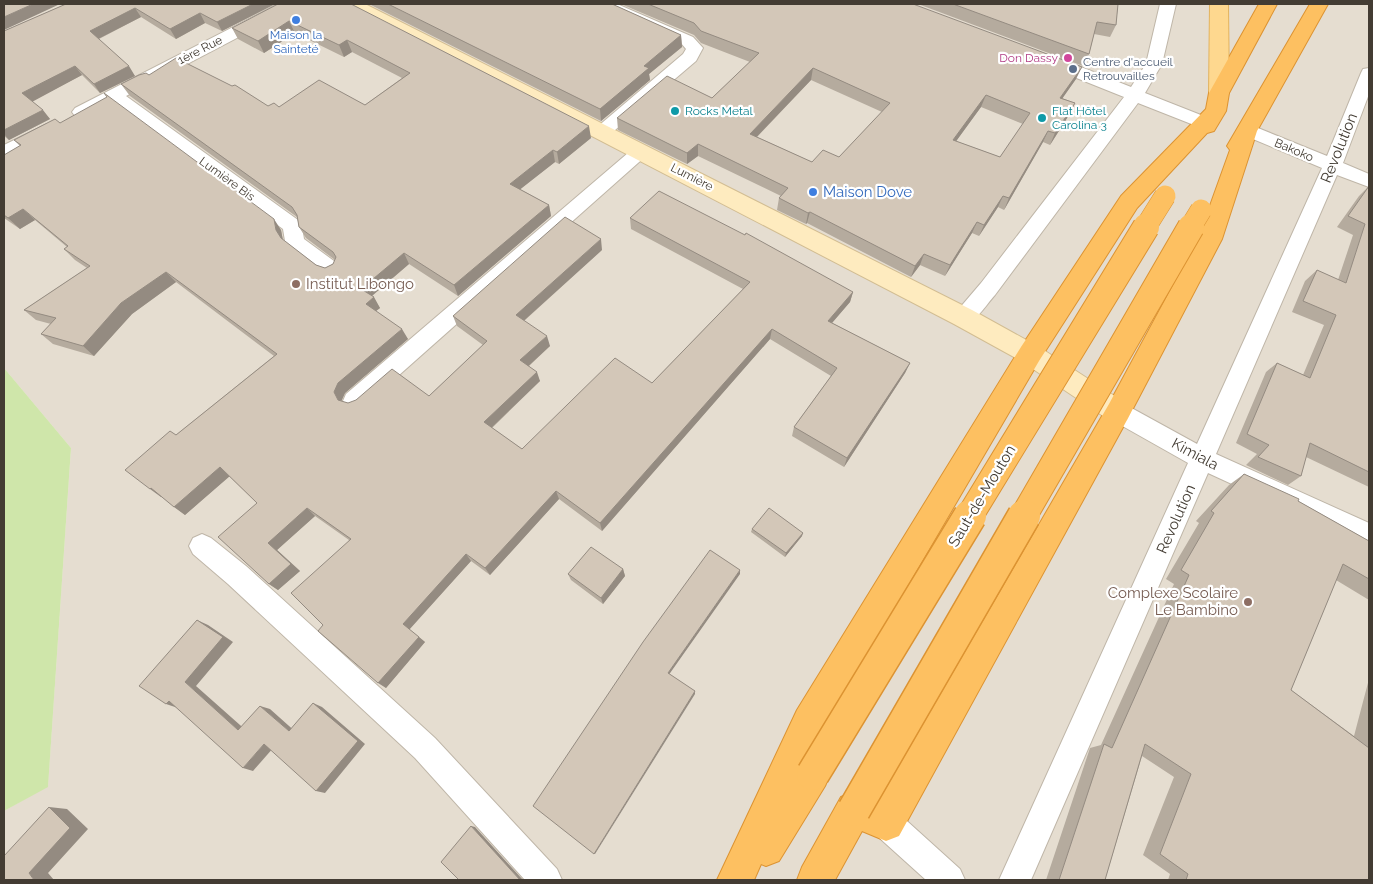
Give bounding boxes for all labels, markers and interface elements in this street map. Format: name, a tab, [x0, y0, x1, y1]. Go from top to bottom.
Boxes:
marker: Maison la Sainteté	[290, 14, 302, 26]
place label: Maison la Sainteté	[270, 28, 322, 56]
street label: 1ère Rue	[175, 33, 225, 67]
place label: Don Dassy	[999, 51, 1058, 65]
marker: Don Dassy	[1062, 52, 1074, 64]
place label: Centre d'accueil Retrouvailles	[1083, 55, 1174, 83]
marker: Centre d'accueil Retrouvailles	[1067, 63, 1079, 75]
place label: Rocks Metal	[685, 104, 754, 118]
place label: Flat Hôtel Carolina 3	[1052, 104, 1107, 132]
marker: Rocks Metal	[669, 105, 681, 117]
street label: Revolution	[1317, 110, 1361, 186]
marker: Flat Hôtel Carolina 3	[1036, 112, 1048, 124]
street label: Bakoko	[1272, 136, 1316, 164]
street label: Lumière Bis	[196, 154, 258, 204]
street label: Lumière	[668, 160, 716, 194]
place label: Maison Dove	[823, 183, 912, 201]
marker: Maison Dove	[807, 186, 819, 198]
place label: Institut Libongo	[306, 275, 414, 293]
marker: Institut Libongo	[290, 278, 302, 290]
street label: Kimiala	[1169, 434, 1221, 474]
street label: Saut-de-Mouton	[945, 442, 1019, 550]
street label: Revolution	[1153, 482, 1199, 556]
place label: Complexe Scolaire Le Bambino	[1108, 584, 1238, 619]
marker: Complexe Scolaire Le Bambino	[1242, 596, 1254, 608]

